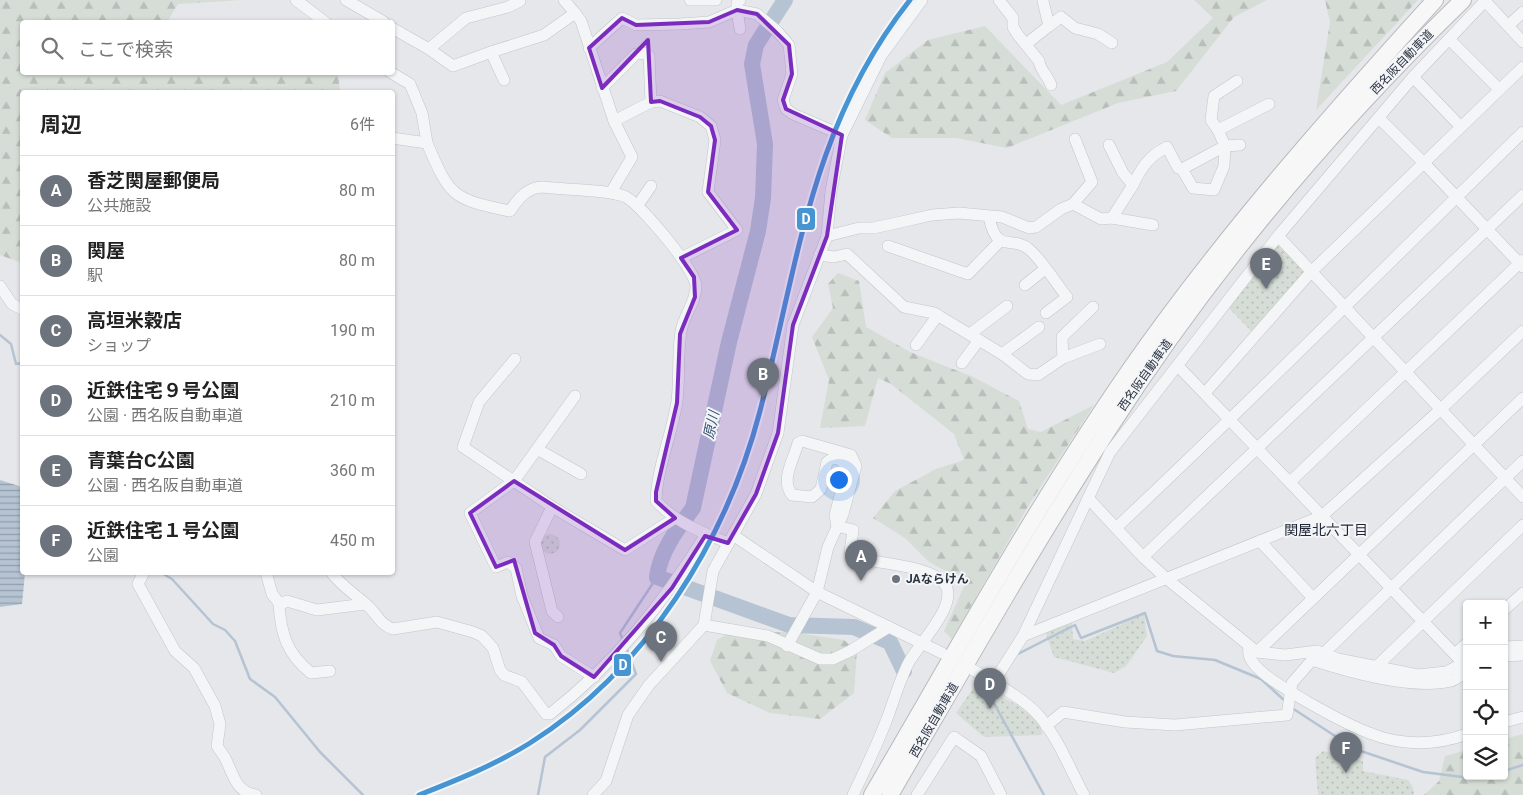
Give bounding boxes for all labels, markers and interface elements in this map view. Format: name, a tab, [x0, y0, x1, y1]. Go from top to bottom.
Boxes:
search box	[20, 20, 395, 75]
street label: 西名阪自動車道	[1368, 27, 1436, 97]
icon: search	[38, 34, 66, 62]
text: ここで検索	[78, 38, 173, 61]
text: 周辺	[40, 113, 82, 137]
text: 6件	[350, 115, 375, 134]
text: 香芝関屋郵便局	[87, 169, 220, 192]
text: A	[51, 181, 61, 200]
text: 80 m	[339, 181, 375, 200]
text: 公共施設	[87, 196, 151, 215]
line badge: D	[796, 207, 816, 231]
text: D	[801, 211, 811, 227]
text: 関屋	[87, 239, 125, 262]
pin: E	[1250, 248, 1282, 289]
text: B	[51, 251, 61, 270]
text: 80 m	[339, 251, 375, 270]
text: 駅	[87, 266, 103, 285]
text: 高垣米穀店	[87, 309, 182, 332]
text: C	[51, 321, 61, 340]
text: 190 m	[330, 321, 375, 340]
text: ショップ	[87, 336, 151, 355]
street label: 西名阪自動車道	[1115, 337, 1175, 413]
pin: B	[747, 358, 779, 399]
text: 近鉄住宅９号公園	[87, 379, 239, 402]
text: D	[51, 391, 61, 410]
text: 210 m	[330, 391, 375, 410]
text: 公園 · 西名阪自動車道	[87, 406, 243, 425]
water label: 原川	[700, 408, 722, 440]
text: 青葉台C公園	[87, 449, 194, 472]
text: E	[52, 461, 61, 480]
text: 360 m	[330, 461, 375, 480]
your location	[826, 467, 852, 493]
text: 公園 · 西名阪自動車道	[87, 476, 243, 495]
text: 近鉄住宅１号公園	[87, 519, 239, 542]
district label: 関屋北六丁目	[1284, 522, 1368, 538]
text: F	[52, 531, 60, 550]
text: 450 m	[330, 531, 375, 550]
pin: A	[845, 540, 877, 581]
text: 公園	[87, 546, 119, 565]
place label: JAならけん	[906, 572, 969, 586]
marker: JAならけん	[890, 573, 902, 585]
map controls	[1463, 600, 1508, 780]
button: +	[1463, 600, 1508, 645]
pin: C	[645, 621, 677, 662]
button: −	[1463, 645, 1508, 690]
line badge: D	[613, 653, 632, 677]
text: D	[618, 657, 628, 673]
pin: D	[974, 668, 1006, 709]
street label: 西名阪自動車道	[907, 680, 961, 760]
button: locate	[1463, 690, 1508, 735]
pin: F	[1330, 732, 1362, 773]
button: layers	[1463, 735, 1508, 780]

